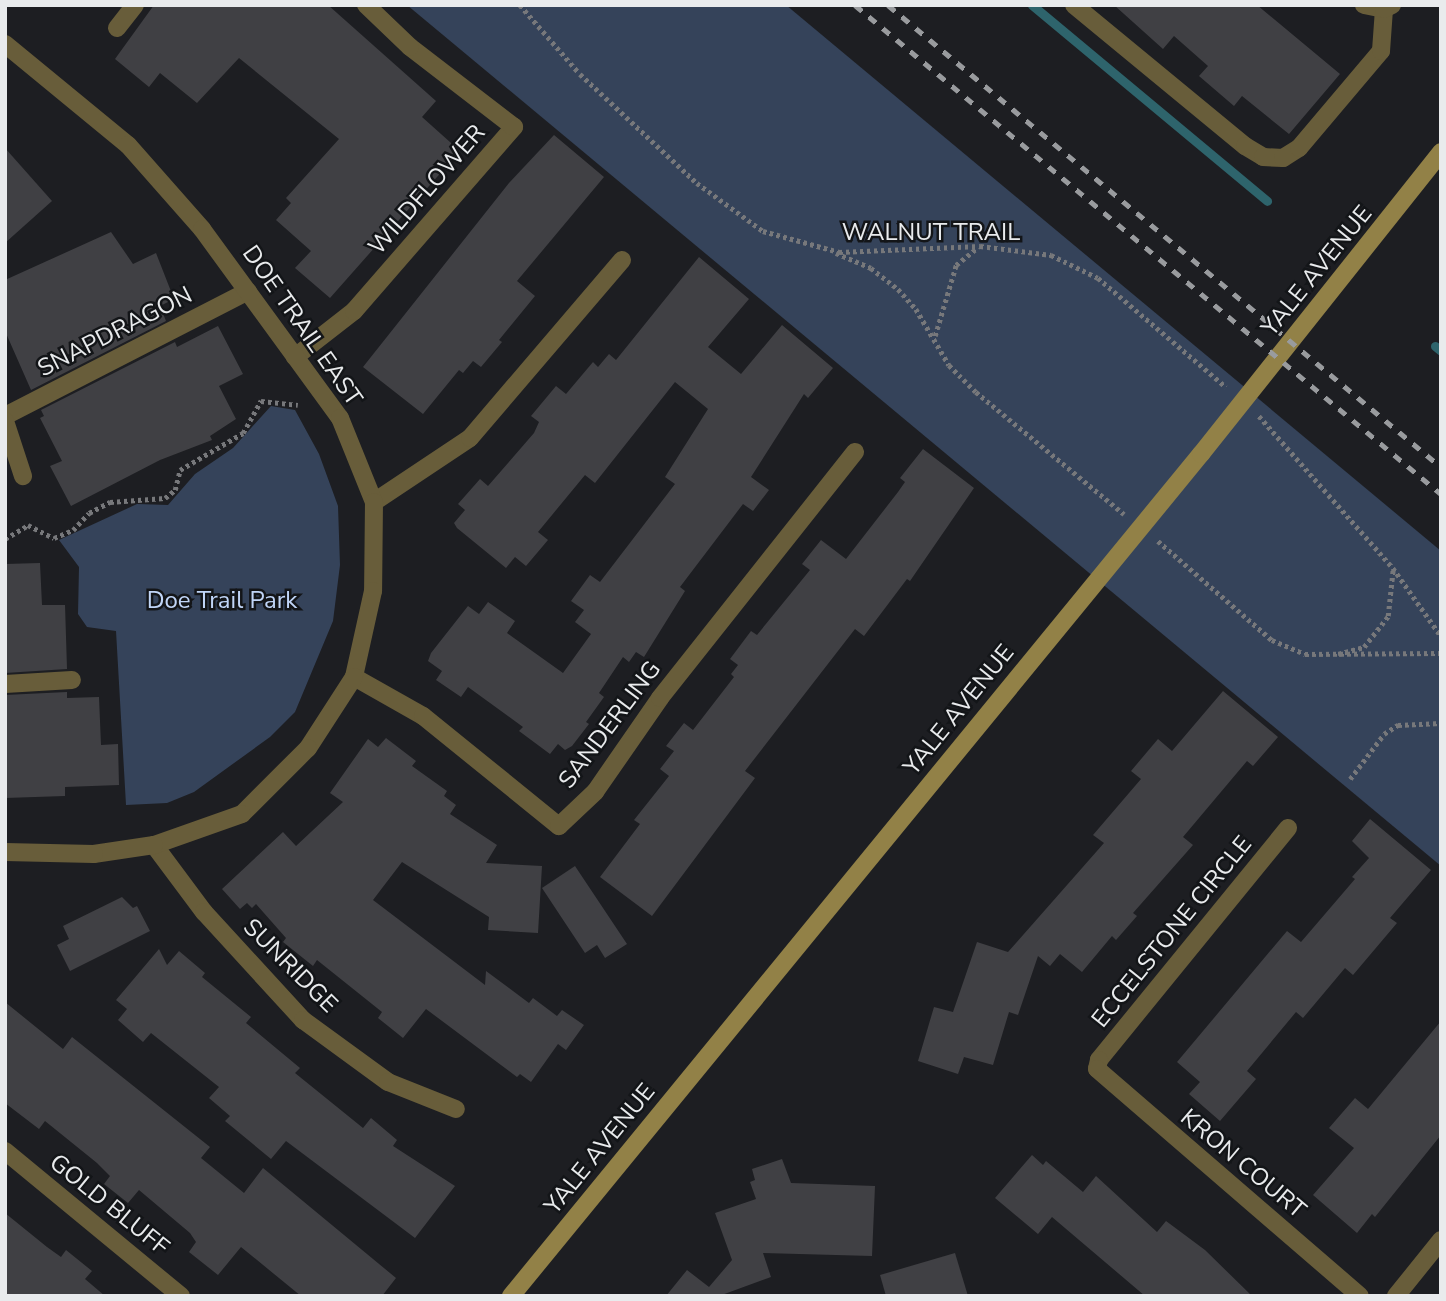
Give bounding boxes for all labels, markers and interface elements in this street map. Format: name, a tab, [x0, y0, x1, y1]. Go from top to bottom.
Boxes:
street label: WILDFLOWER	[363, 119, 491, 261]
street label: YALE AVENUE	[1256, 200, 1378, 342]
street label: WALNUT TRAIL	[842, 219, 1020, 247]
street label: DOE TRAIL EAST	[236, 240, 368, 412]
street label: SNAPDRAGON	[33, 281, 197, 383]
park label: Doe Trail Park	[147, 587, 297, 615]
street label: YALE AVENUE	[898, 639, 1020, 781]
street label: SANDERLING	[553, 656, 667, 794]
street label: ECCELSTONE CIRCLE	[1086, 831, 1258, 1033]
street label: SUNRIDGE	[237, 913, 343, 1019]
street label: YALE AVENUE	[539, 1078, 661, 1220]
street label: KRON COURT	[1174, 1103, 1312, 1225]
street label: GOLD BLUFF	[44, 1148, 174, 1262]

